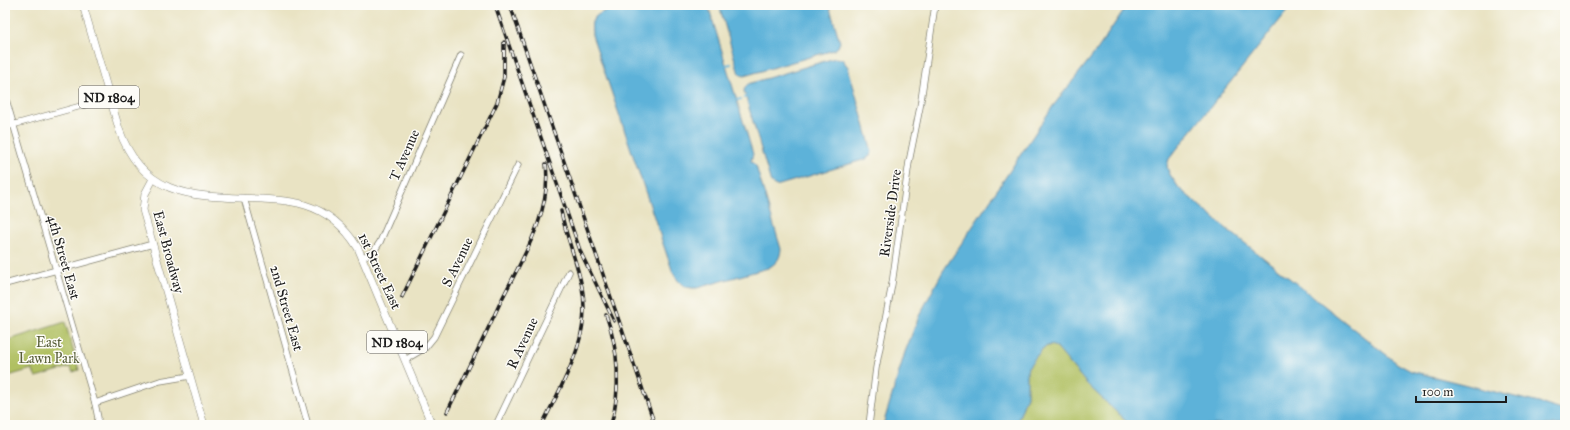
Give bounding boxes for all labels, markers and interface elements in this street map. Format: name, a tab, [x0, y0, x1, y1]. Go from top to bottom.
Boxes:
road number: ND 1804	[79, 86, 139, 108]
street label: T Avenue	[386, 127, 423, 184]
street label: Riverside Drive	[876, 168, 905, 258]
street label: East Broadway	[149, 209, 188, 296]
street label: 4th Street East	[43, 213, 84, 302]
street label: 1st Street East	[354, 230, 405, 312]
street label: S Avenue	[438, 234, 477, 290]
street label: 2nd Street East	[266, 263, 307, 353]
street label: R Avenue	[503, 315, 542, 372]
road number: ND 1804	[367, 331, 427, 353]
park label: East Lawn Park	[18, 334, 80, 367]
scale bar	[1416, 378, 1506, 404]
text: 100 m	[1422, 385, 1453, 399]

